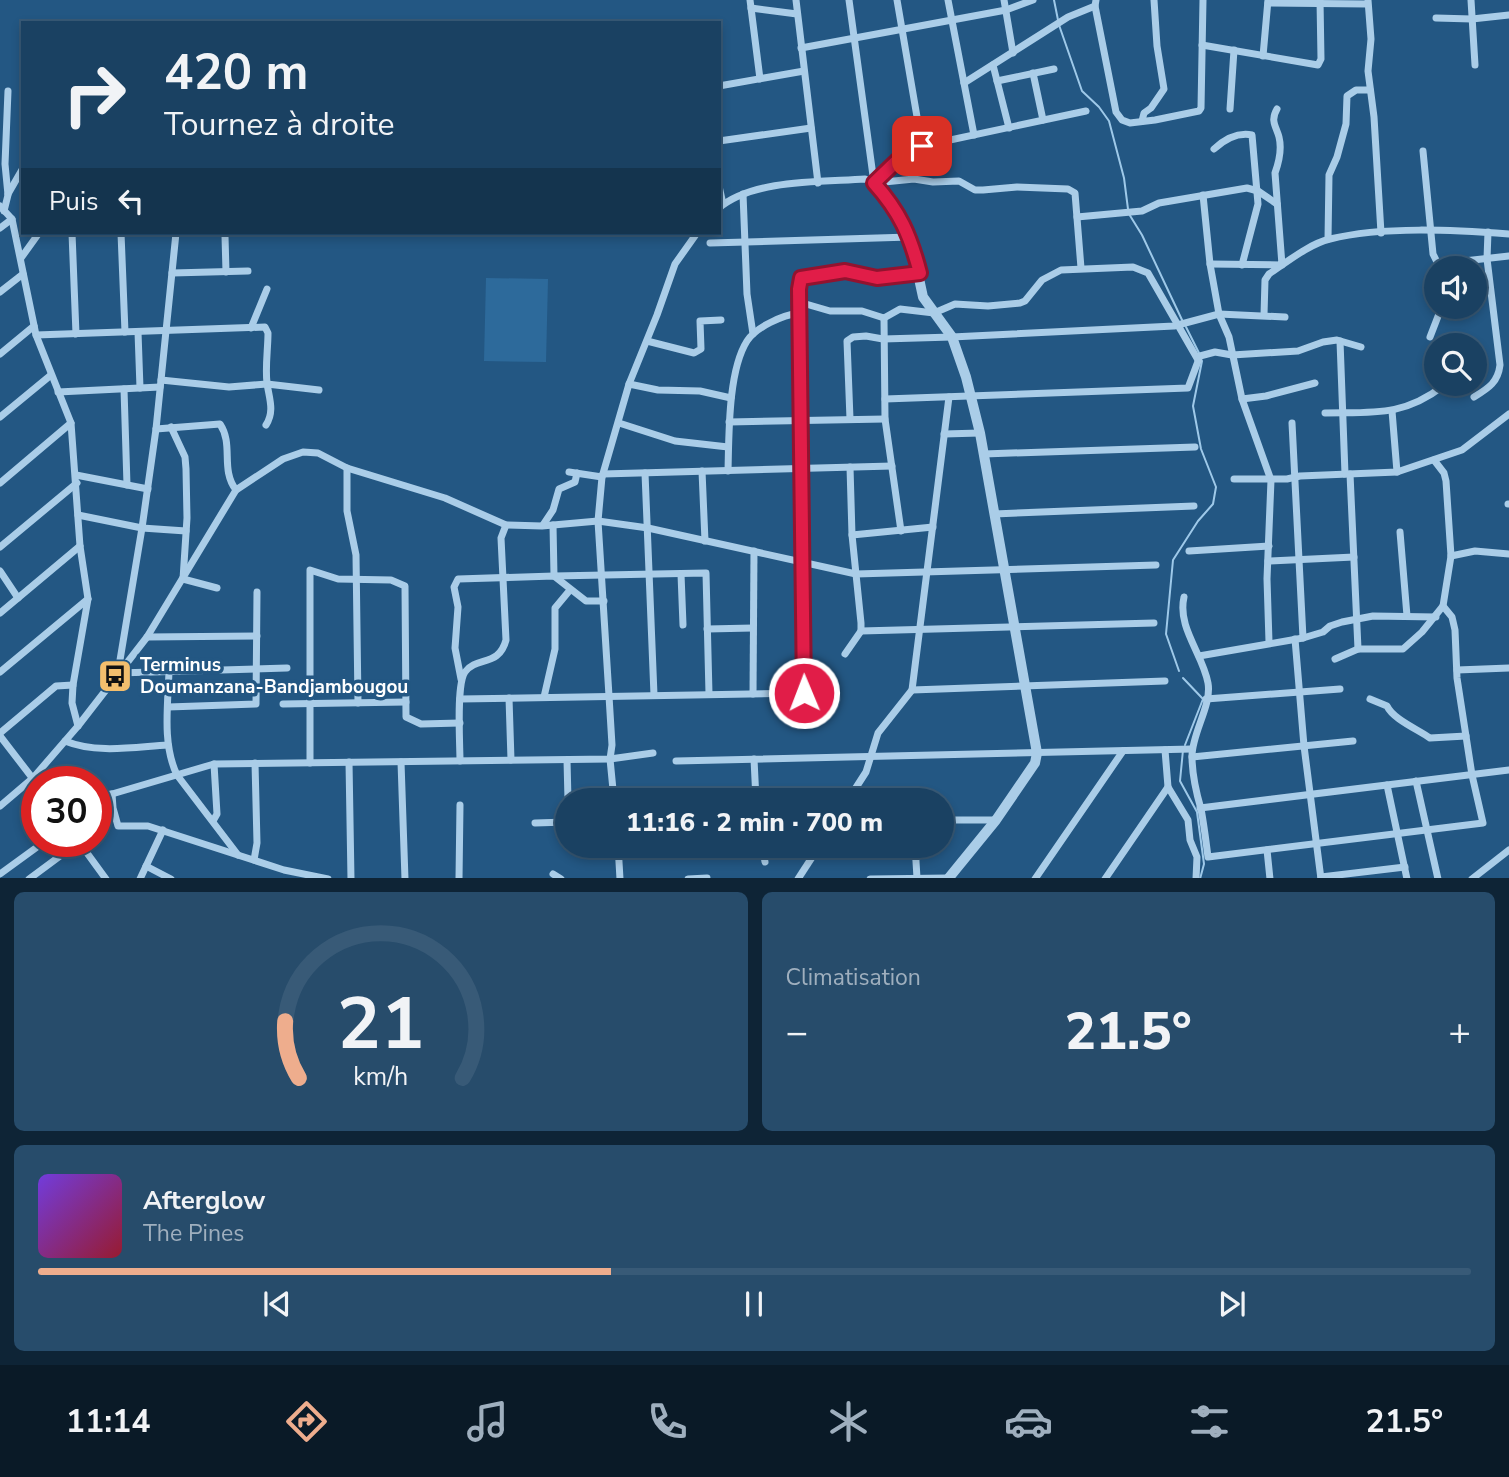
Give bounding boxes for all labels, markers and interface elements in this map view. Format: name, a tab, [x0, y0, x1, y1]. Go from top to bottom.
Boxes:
text: 420 m	[164, 39, 308, 106]
icon: right	[49, 49, 140, 140]
text: Tournez à droite	[164, 103, 395, 146]
pin	[892, 116, 952, 176]
icon: arrive	[903, 127, 941, 165]
icon: left	[112, 182, 150, 220]
text: Puis	[49, 184, 98, 219]
map controls	[1424, 256, 1487, 396]
button: sound	[1424, 256, 1487, 319]
button: search	[1424, 333, 1487, 396]
place label: Terminus Doumanzana-Bandjambougou	[140, 652, 408, 700]
position arrow	[767, 656, 841, 730]
bus stop icon: Terminus Doumanzana-Bandjambougou	[96, 657, 134, 695]
speed limit sign: 30	[21, 766, 112, 857]
text: 11:16 · 2 min · 700 m	[626, 805, 883, 840]
text: Climatisation	[786, 962, 921, 993]
text: 21	[337, 974, 424, 1074]
text: 21.5°	[1065, 996, 1192, 1067]
text: −	[786, 1007, 808, 1058]
text: +	[1448, 1007, 1471, 1058]
text: km/h	[353, 1059, 408, 1093]
text: Afterglow	[143, 1183, 266, 1218]
text: The Pines	[143, 1218, 244, 1249]
icon: previous	[258, 1285, 296, 1323]
icon: pause	[735, 1285, 773, 1323]
icon: next	[1213, 1285, 1251, 1323]
icon: directions	[282, 1397, 331, 1446]
icon: music	[463, 1397, 512, 1446]
icon: phone	[643, 1397, 692, 1446]
icon: climate	[824, 1397, 873, 1446]
icon: car	[1004, 1397, 1053, 1446]
icon: filters	[1185, 1397, 1234, 1446]
text: 11:14	[66, 1400, 151, 1443]
text: 21.5°	[1365, 1400, 1443, 1443]

